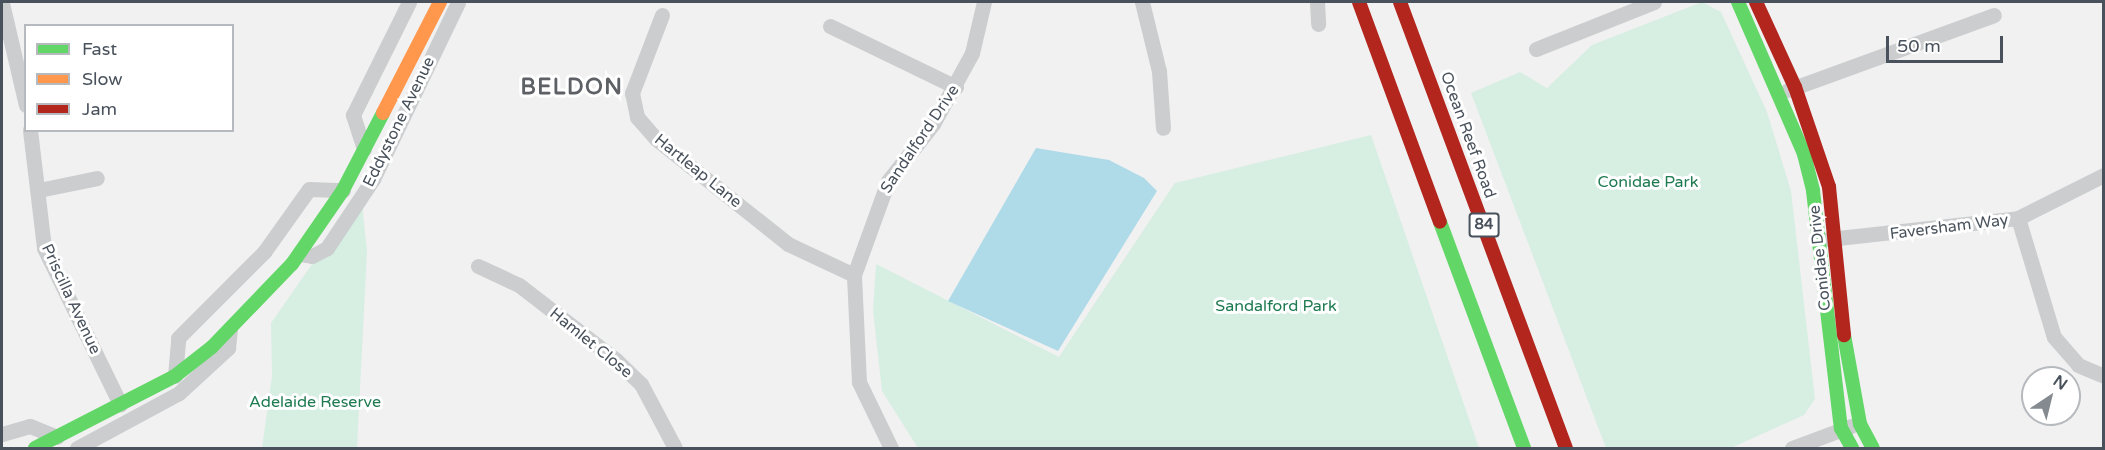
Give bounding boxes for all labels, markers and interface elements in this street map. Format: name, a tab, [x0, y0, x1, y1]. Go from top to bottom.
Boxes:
legend	[24, 24, 234, 132]
scale bar	[1889, 24, 2006, 62]
text: 50 m	[1897, 35, 1941, 57]
text: Fast	[82, 38, 117, 60]
street label: Eddystone Avenue	[359, 54, 439, 190]
text: Slow	[82, 68, 123, 90]
street label: Ocean Reef Road	[1436, 69, 1500, 201]
district label: BELDON	[520, 75, 624, 101]
street label: Sandalford Drive	[877, 81, 963, 197]
text: Jam	[82, 98, 117, 120]
street label: Hartleap Lane	[651, 130, 745, 212]
park label: Conidae Park	[1598, 172, 1698, 192]
street label: Conidae Drive	[1805, 204, 1835, 312]
street label: Faversham Way	[1889, 210, 2009, 244]
road number: 84	[1468, 213, 1500, 237]
street label: Priscilla Avenue	[37, 241, 105, 357]
park label: Sandalford Park	[1215, 296, 1337, 316]
street label: Hamlet Close	[546, 304, 636, 382]
north arrow	[2021, 366, 2081, 426]
text: N	[2049, 371, 2071, 395]
park label: Adelaide Reserve	[249, 392, 381, 412]

